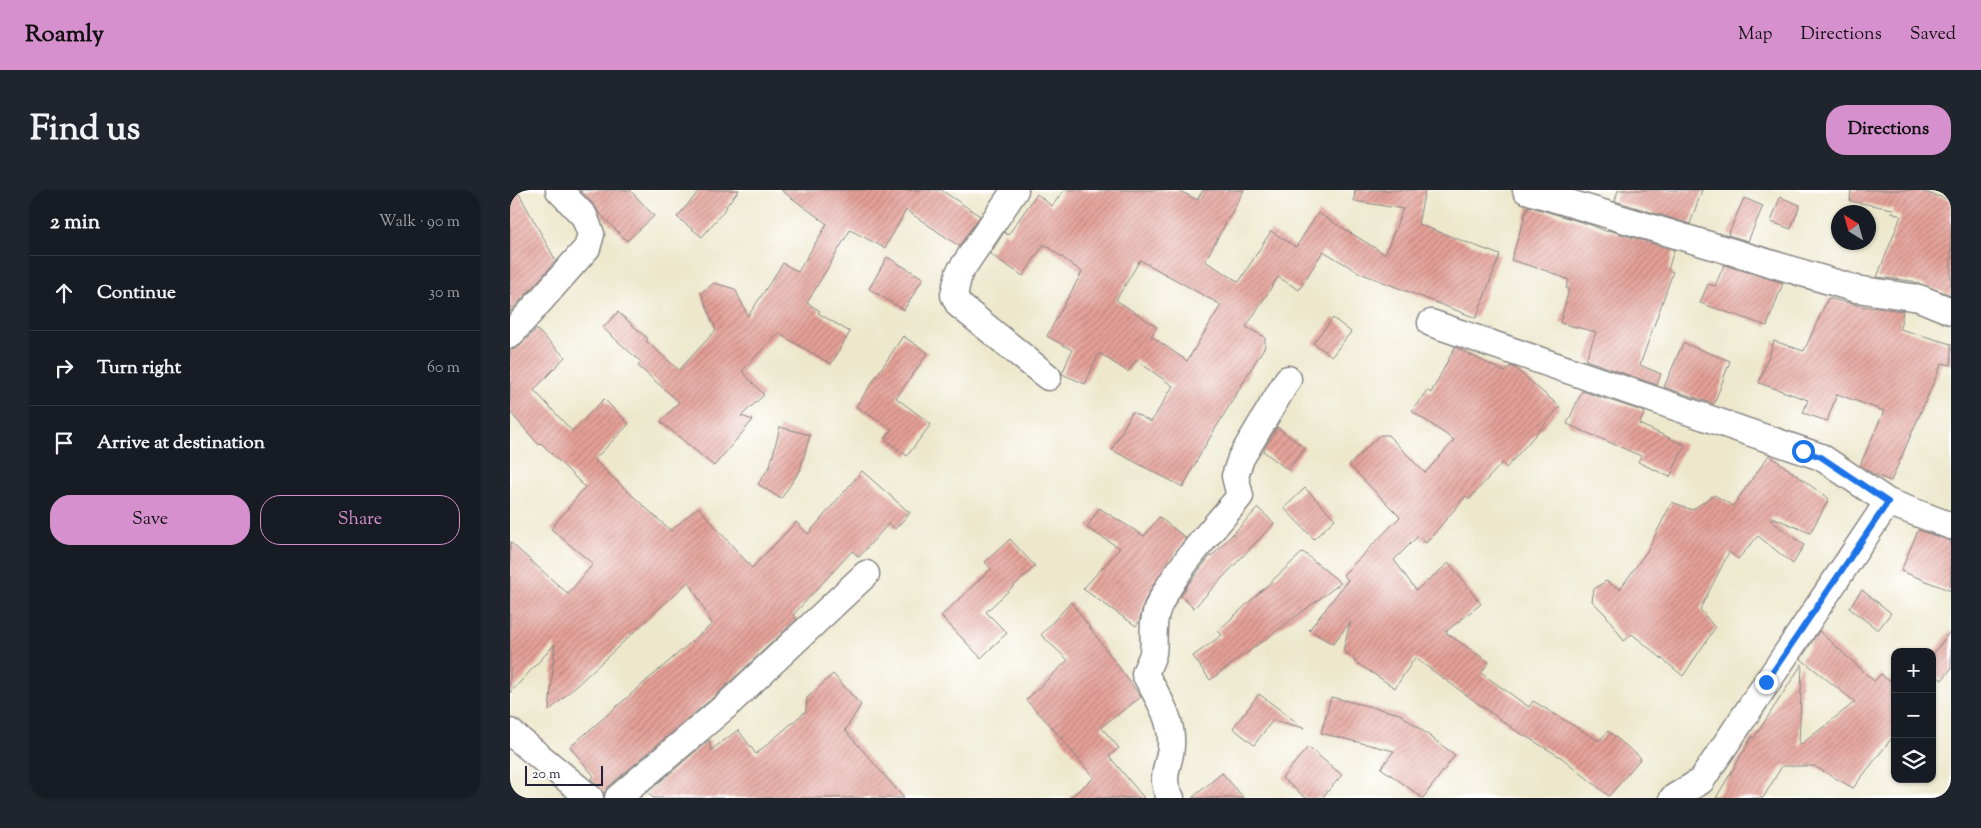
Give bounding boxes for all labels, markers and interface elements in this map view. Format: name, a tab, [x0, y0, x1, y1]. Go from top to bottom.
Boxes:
text: Roamly	[25, 18, 104, 52]
text: Map	[1738, 22, 1773, 48]
text: Directions	[1801, 22, 1882, 48]
text: Saved	[1910, 22, 1956, 48]
text: Find us	[30, 105, 140, 156]
button: Directions	[1826, 105, 1951, 155]
north arrow	[1831, 205, 1876, 250]
text: 2 min	[50, 208, 100, 238]
text: Walk · 90 m	[379, 211, 460, 234]
icon: ahead	[50, 279, 78, 307]
text: Continue	[97, 280, 176, 307]
text: 30 m	[429, 282, 460, 305]
icon: right	[50, 354, 78, 382]
text: Turn right	[97, 355, 181, 382]
text: 60 m	[427, 357, 460, 380]
icon: arrive	[50, 429, 78, 457]
text: Arrive at destination	[97, 430, 265, 457]
route start	[1792, 440, 1815, 463]
button: Save	[50, 495, 250, 545]
button: Share	[260, 495, 460, 545]
map controls	[1891, 648, 1936, 783]
button: +	[1891, 648, 1936, 693]
route end	[1755, 671, 1778, 694]
button: −	[1891, 693, 1936, 738]
button: layers	[1891, 738, 1936, 783]
scale bar	[525, 763, 602, 786]
text: 20 m	[532, 765, 561, 785]

